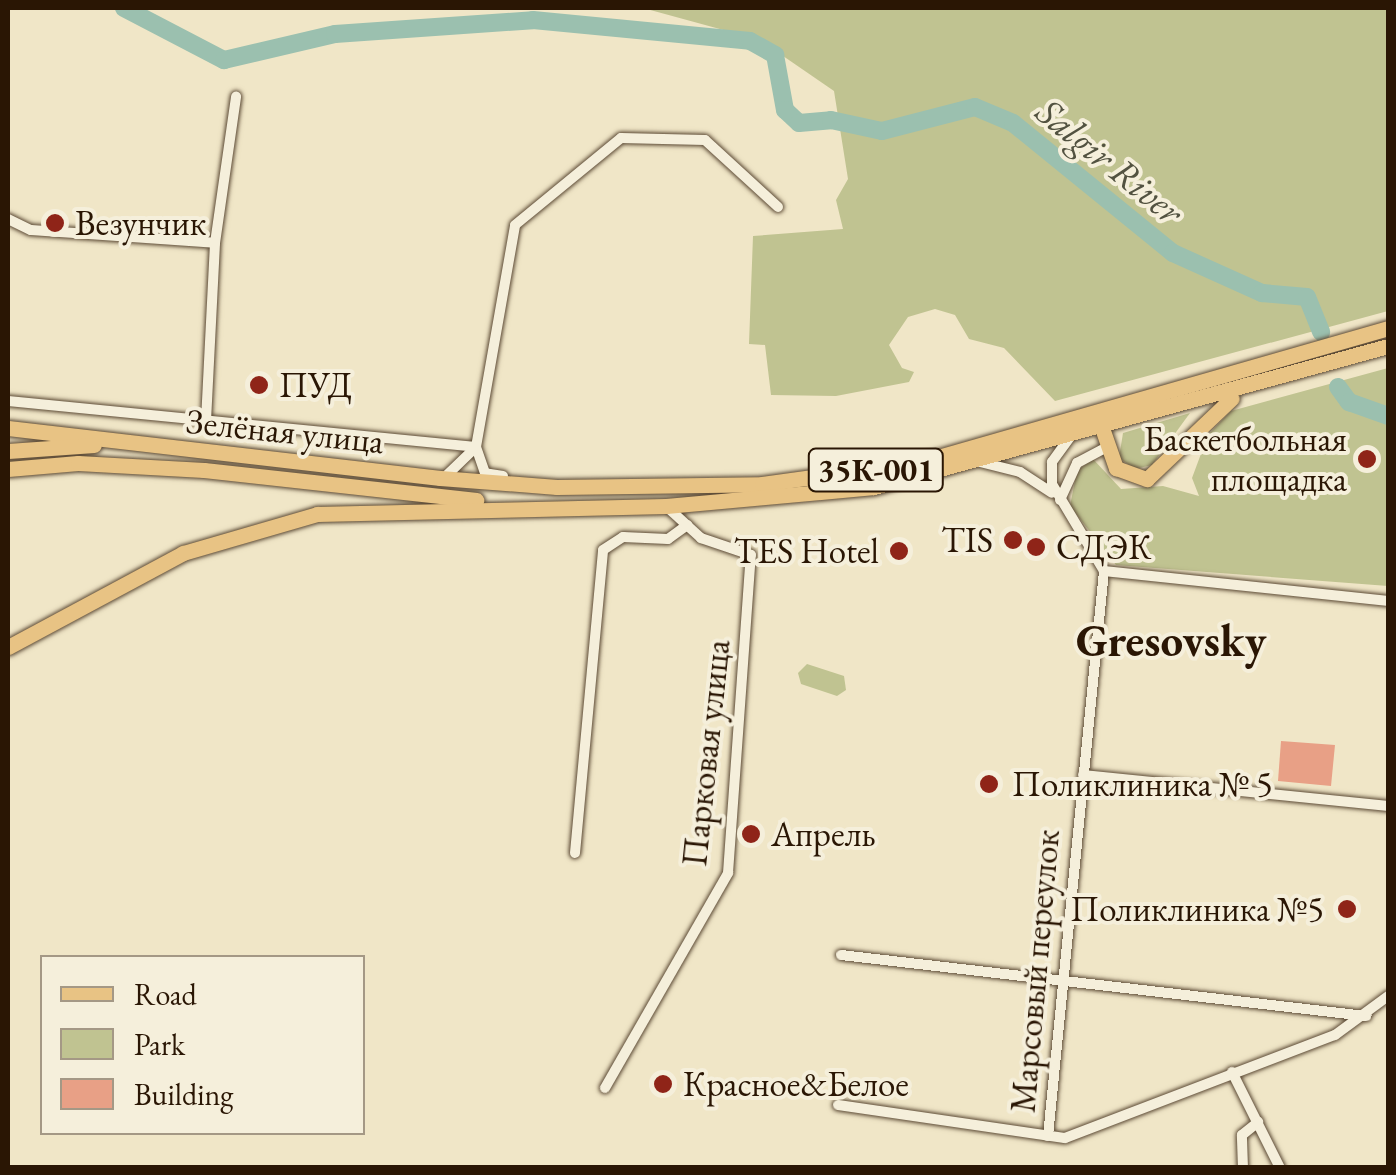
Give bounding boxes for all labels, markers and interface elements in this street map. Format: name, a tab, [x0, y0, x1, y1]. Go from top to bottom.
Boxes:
water label: Salgir River	[1028, 88, 1192, 234]
place label: Везунчик	[75, 202, 206, 244]
marker: Везунчик	[44, 212, 66, 234]
place label: ПУД	[279, 364, 352, 406]
marker: ПУД	[248, 374, 270, 396]
street label: Зелёная улица	[184, 400, 386, 462]
place label: Баскетбольная площадка	[1143, 418, 1347, 500]
road number: 35К-001	[806, 443, 946, 497]
marker: Баскетбольная площадка	[1356, 448, 1378, 470]
place label: TIS	[941, 519, 993, 561]
place label: СДЭК	[1056, 526, 1151, 568]
marker: TIS	[1002, 529, 1024, 551]
place label: TES Hotel	[734, 530, 879, 572]
marker: СДЭК	[1025, 536, 1047, 558]
marker: TES Hotel	[888, 540, 910, 562]
district label: Gresovsky	[1076, 614, 1266, 668]
street label: Парковая улица	[673, 638, 739, 868]
place label: Поликлиника № 5	[1012, 763, 1273, 805]
marker: Поликлиника № 5	[976, 771, 1002, 797]
place label: Апрель	[771, 813, 876, 855]
marker: Апрель	[740, 823, 762, 845]
street label: Марсовый переулок	[1002, 828, 1068, 1114]
place label: Поликлиника №5	[1070, 888, 1324, 930]
marker: Поликлиника №5	[1334, 896, 1360, 922]
legend	[40, 955, 365, 1135]
text: Road	[134, 975, 197, 1014]
text: Park	[134, 1025, 185, 1064]
place label: Красное&Белое	[683, 1063, 909, 1105]
marker: Красное&Белое	[652, 1073, 674, 1095]
text: Building	[134, 1075, 233, 1114]

